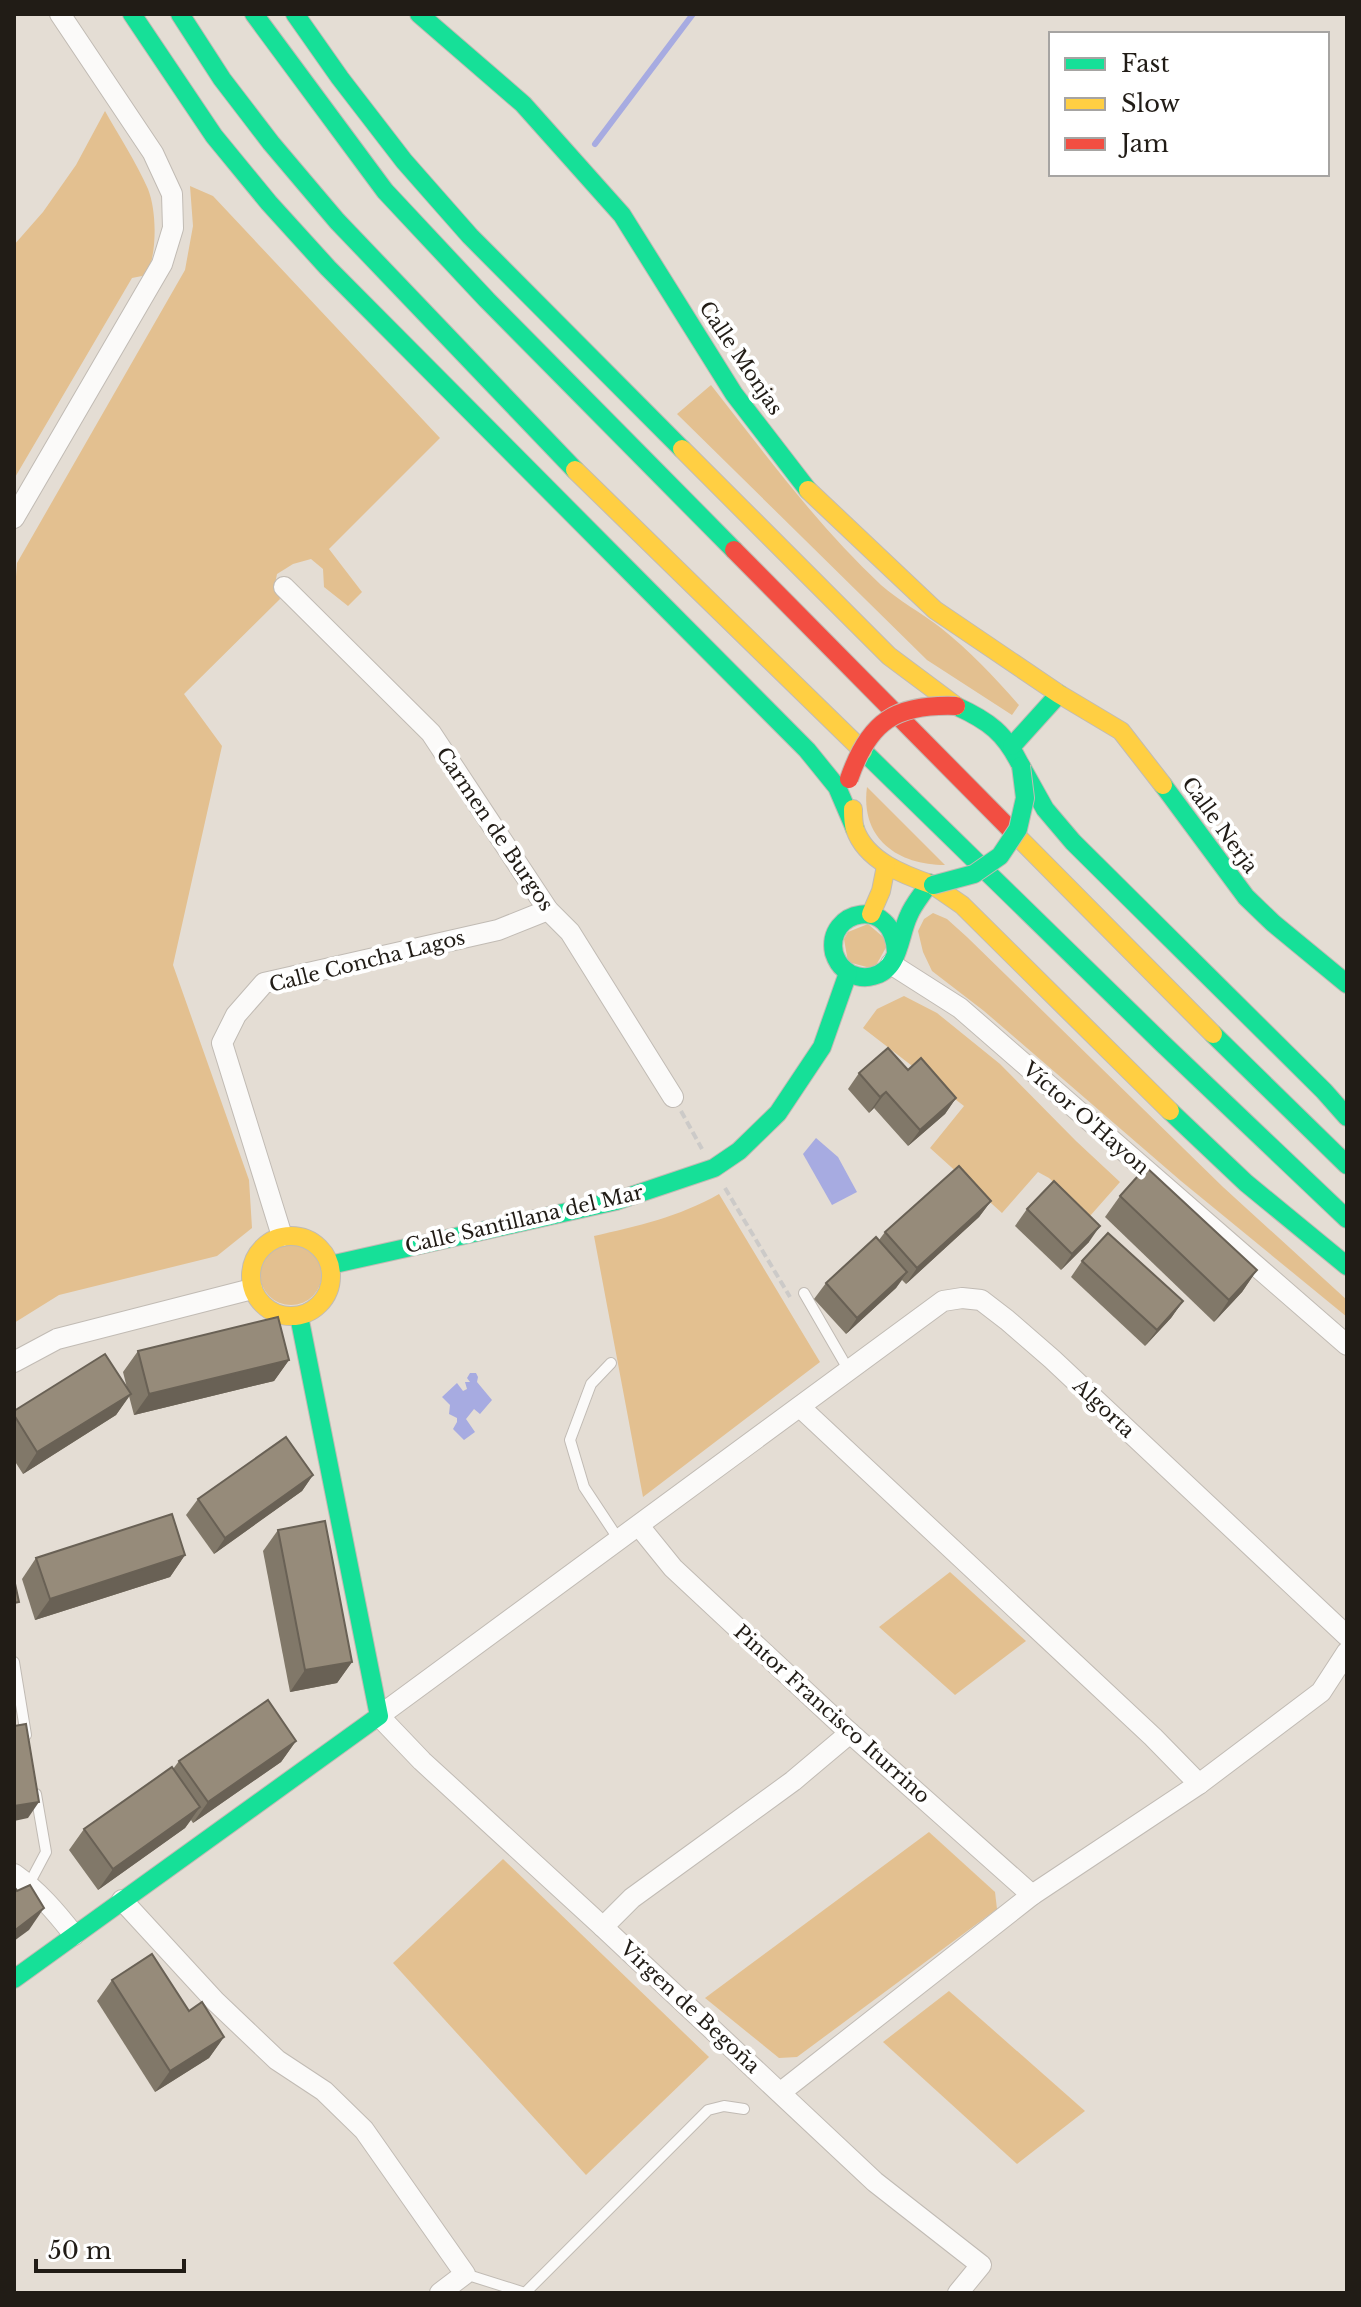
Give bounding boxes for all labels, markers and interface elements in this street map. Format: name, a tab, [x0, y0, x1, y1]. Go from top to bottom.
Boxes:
legend	[1049, 32, 1329, 176]
text: Fast	[1121, 49, 1169, 78]
text: Slow	[1121, 89, 1180, 118]
text: Jam	[1118, 129, 1169, 158]
street label: Calle Monjas	[694, 297, 788, 419]
street label: Carmen de Burgos	[431, 743, 559, 915]
street label: Calle Nerja	[1177, 772, 1263, 878]
street label: Calle Concha Lagos	[267, 925, 467, 997]
street label: Víctor O'Hayon	[1017, 1056, 1154, 1180]
street label: Calle Santillana del Mar	[403, 1180, 646, 1258]
street label: Algorta	[1068, 1373, 1140, 1443]
street label: Pintor Francisco Iturrino	[729, 1620, 935, 1808]
street label: Virgen de Begoña	[615, 1935, 765, 2078]
scale bar	[36, 2223, 184, 2273]
text: 50 m	[48, 2236, 112, 2265]

